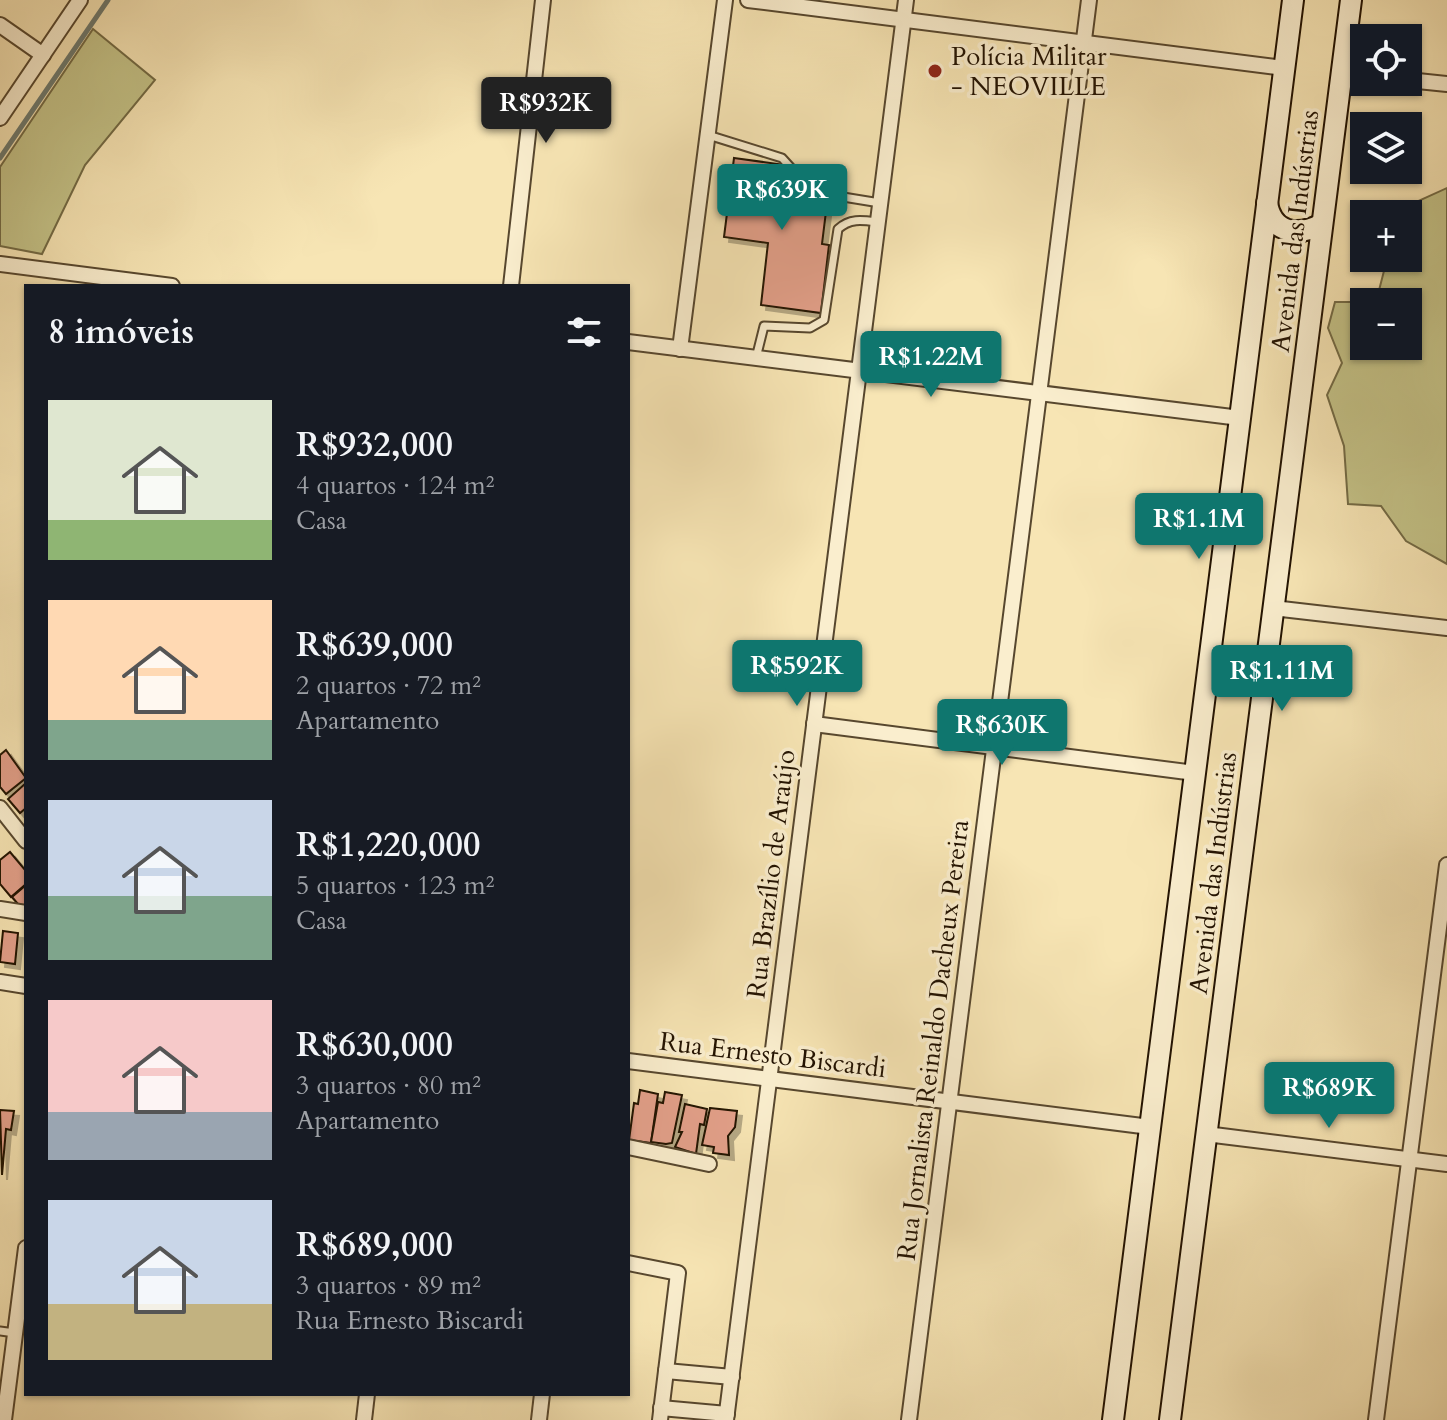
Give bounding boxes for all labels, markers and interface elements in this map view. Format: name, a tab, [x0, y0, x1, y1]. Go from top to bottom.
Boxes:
map controls	[1350, 24, 1422, 360]
button: locate	[1350, 24, 1422, 96]
place label: Polícia Militar - NEOVILLE	[951, 39, 1107, 104]
marker: Polícia Militar - NEOVILLE	[926, 62, 944, 80]
pin: R$932K	[481, 77, 611, 145]
text: R$932K	[499, 85, 593, 120]
street label: Avenida das Indústrias	[1263, 108, 1327, 354]
button: layers	[1350, 112, 1422, 184]
pin: R$639K	[717, 164, 847, 232]
text: R$639K	[735, 172, 829, 207]
button: +	[1350, 200, 1422, 272]
button: −	[1350, 288, 1422, 360]
text: 8 imóveis	[48, 309, 194, 355]
icon: filters	[562, 310, 606, 354]
pin: R$1.22M	[857, 331, 1005, 399]
text: R$1.22M	[878, 339, 984, 374]
text: R$932,000	[296, 422, 453, 468]
icon: home	[112, 432, 208, 528]
text: 4 quartos · 124 m²	[296, 468, 494, 503]
pin: R$1.1M	[1134, 493, 1264, 561]
text: R$1.1M	[1153, 501, 1245, 536]
text: Casa	[296, 503, 347, 538]
text: R$639,000	[296, 622, 453, 668]
icon: home	[112, 632, 208, 728]
pin: R$592K	[732, 640, 862, 708]
pin: R$1.11M	[1208, 645, 1356, 713]
text: R$592K	[750, 648, 844, 683]
text: R$1.11M	[1229, 653, 1335, 688]
text: 2 quartos · 72 m²	[296, 668, 481, 703]
pin: R$630K	[937, 699, 1067, 767]
text: Apartamento	[296, 703, 439, 738]
text: R$630K	[955, 707, 1049, 742]
street label: Rua Brazílio de Araújo	[738, 748, 804, 1000]
street label: Avenida das Indústrias	[1181, 750, 1245, 996]
street label: Rua Jornalista Reinaldo Dacheux Pereira	[889, 818, 977, 1262]
text: R$1,220,000	[296, 822, 480, 868]
icon: home	[112, 832, 208, 928]
text: 5 quartos · 123 m²	[296, 868, 494, 903]
text: Casa	[296, 903, 347, 938]
text: R$630,000	[296, 1022, 453, 1068]
street label: Rua Ernesto Biscardi	[658, 1024, 888, 1086]
icon: home	[112, 1032, 208, 1128]
pin: R$689K	[1264, 1062, 1394, 1130]
text: 3 quartos · 80 m²	[296, 1068, 481, 1103]
text: R$689K	[1282, 1070, 1376, 1105]
text: Apartamento	[296, 1103, 439, 1138]
text: R$689,000	[296, 1222, 453, 1268]
icon: home	[112, 1232, 208, 1328]
text: 3 quartos · 89 m²	[296, 1268, 481, 1303]
text: Rua Ernesto Biscardi	[296, 1303, 524, 1338]

